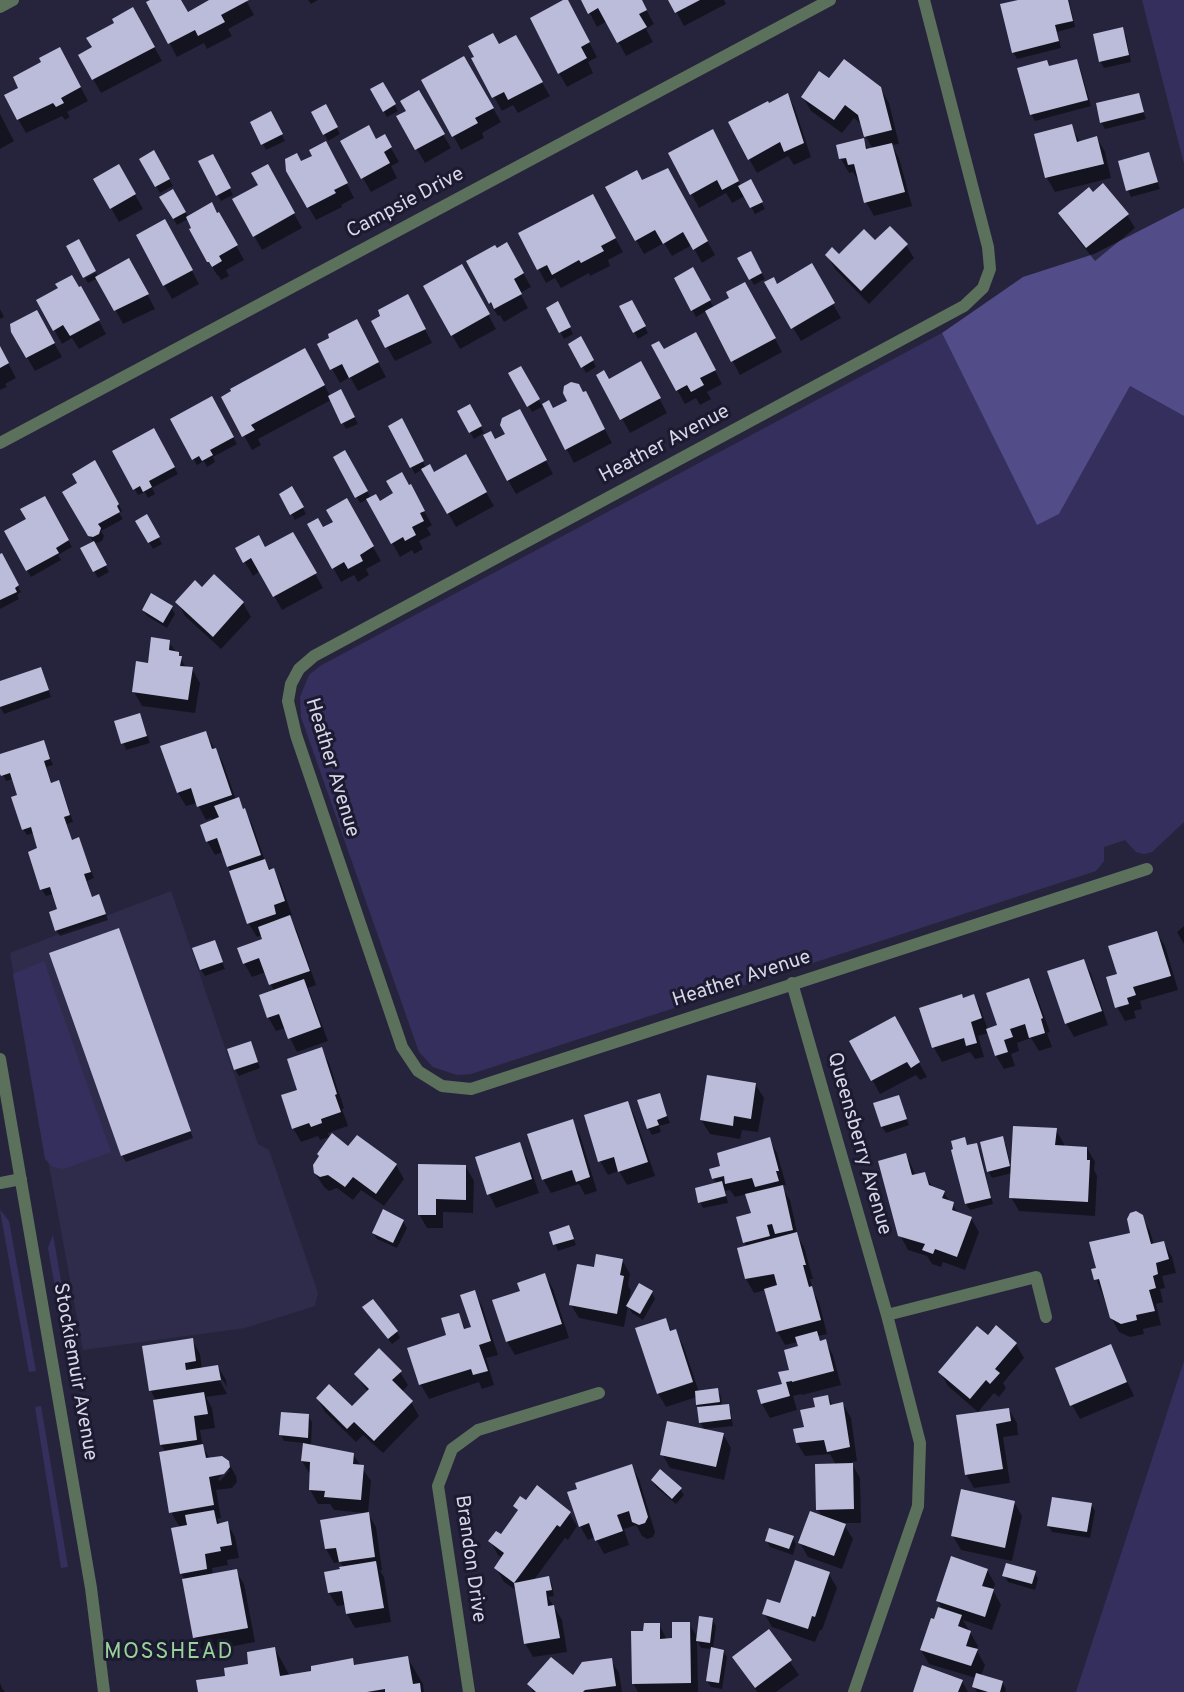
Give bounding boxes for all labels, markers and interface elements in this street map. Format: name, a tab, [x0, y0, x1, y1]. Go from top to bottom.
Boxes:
street label: Campsie Drive	[343, 163, 469, 245]
street label: Heather Avenue	[596, 401, 734, 489]
street label: Heather Avenue	[298, 696, 364, 840]
street label: Heather Avenue	[670, 946, 814, 1014]
street label: Queensberry Avenue	[820, 1050, 896, 1238]
street label: Stockiemuir Avenue	[47, 1281, 101, 1463]
street label: Brandon Drive	[448, 1494, 490, 1624]
district label: MOSSHEAD	[104, 1641, 234, 1667]

